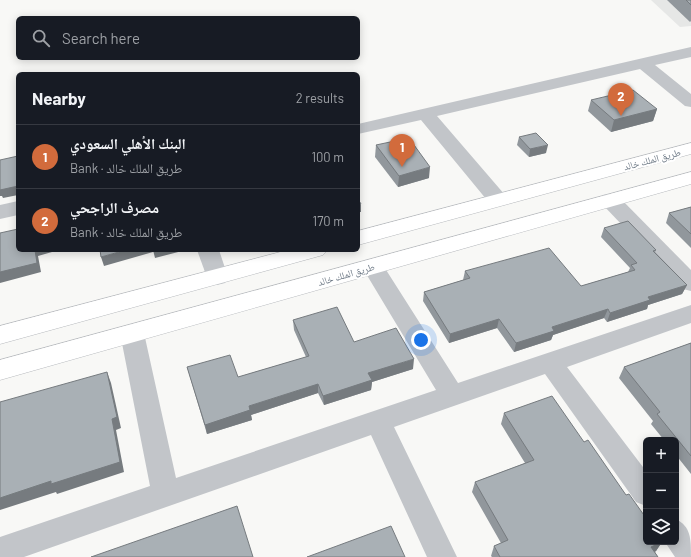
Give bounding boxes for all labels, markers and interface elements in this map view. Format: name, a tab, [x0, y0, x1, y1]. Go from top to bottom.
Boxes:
search box	[16, 16, 360, 60]
icon: search	[30, 27, 52, 49]
text: Search here	[62, 29, 140, 47]
pin: 2	[608, 83, 634, 116]
text: Nearby	[32, 88, 86, 108]
text: 2 results	[296, 90, 344, 106]
text: البنك الأهلي السعودي	[70, 134, 186, 152]
pin: 1	[389, 134, 415, 167]
street label: طريق الملك خالد	[622, 146, 683, 173]
text: 1	[43, 149, 47, 165]
text: 100 m	[311, 149, 344, 165]
text: Bank · طريق الملك خالد	[70, 160, 182, 176]
text: مصرف الراجحي	[70, 198, 159, 216]
text: 2	[41, 213, 49, 229]
text: 170 m	[313, 213, 344, 229]
text: Bank · طريق الملك خالد	[70, 224, 182, 240]
street label: طريق الملك خالد	[316, 260, 377, 289]
your location	[411, 330, 431, 350]
map controls	[643, 437, 679, 545]
button: +	[643, 437, 679, 473]
button: −	[643, 473, 679, 509]
button: layers	[643, 509, 679, 545]

